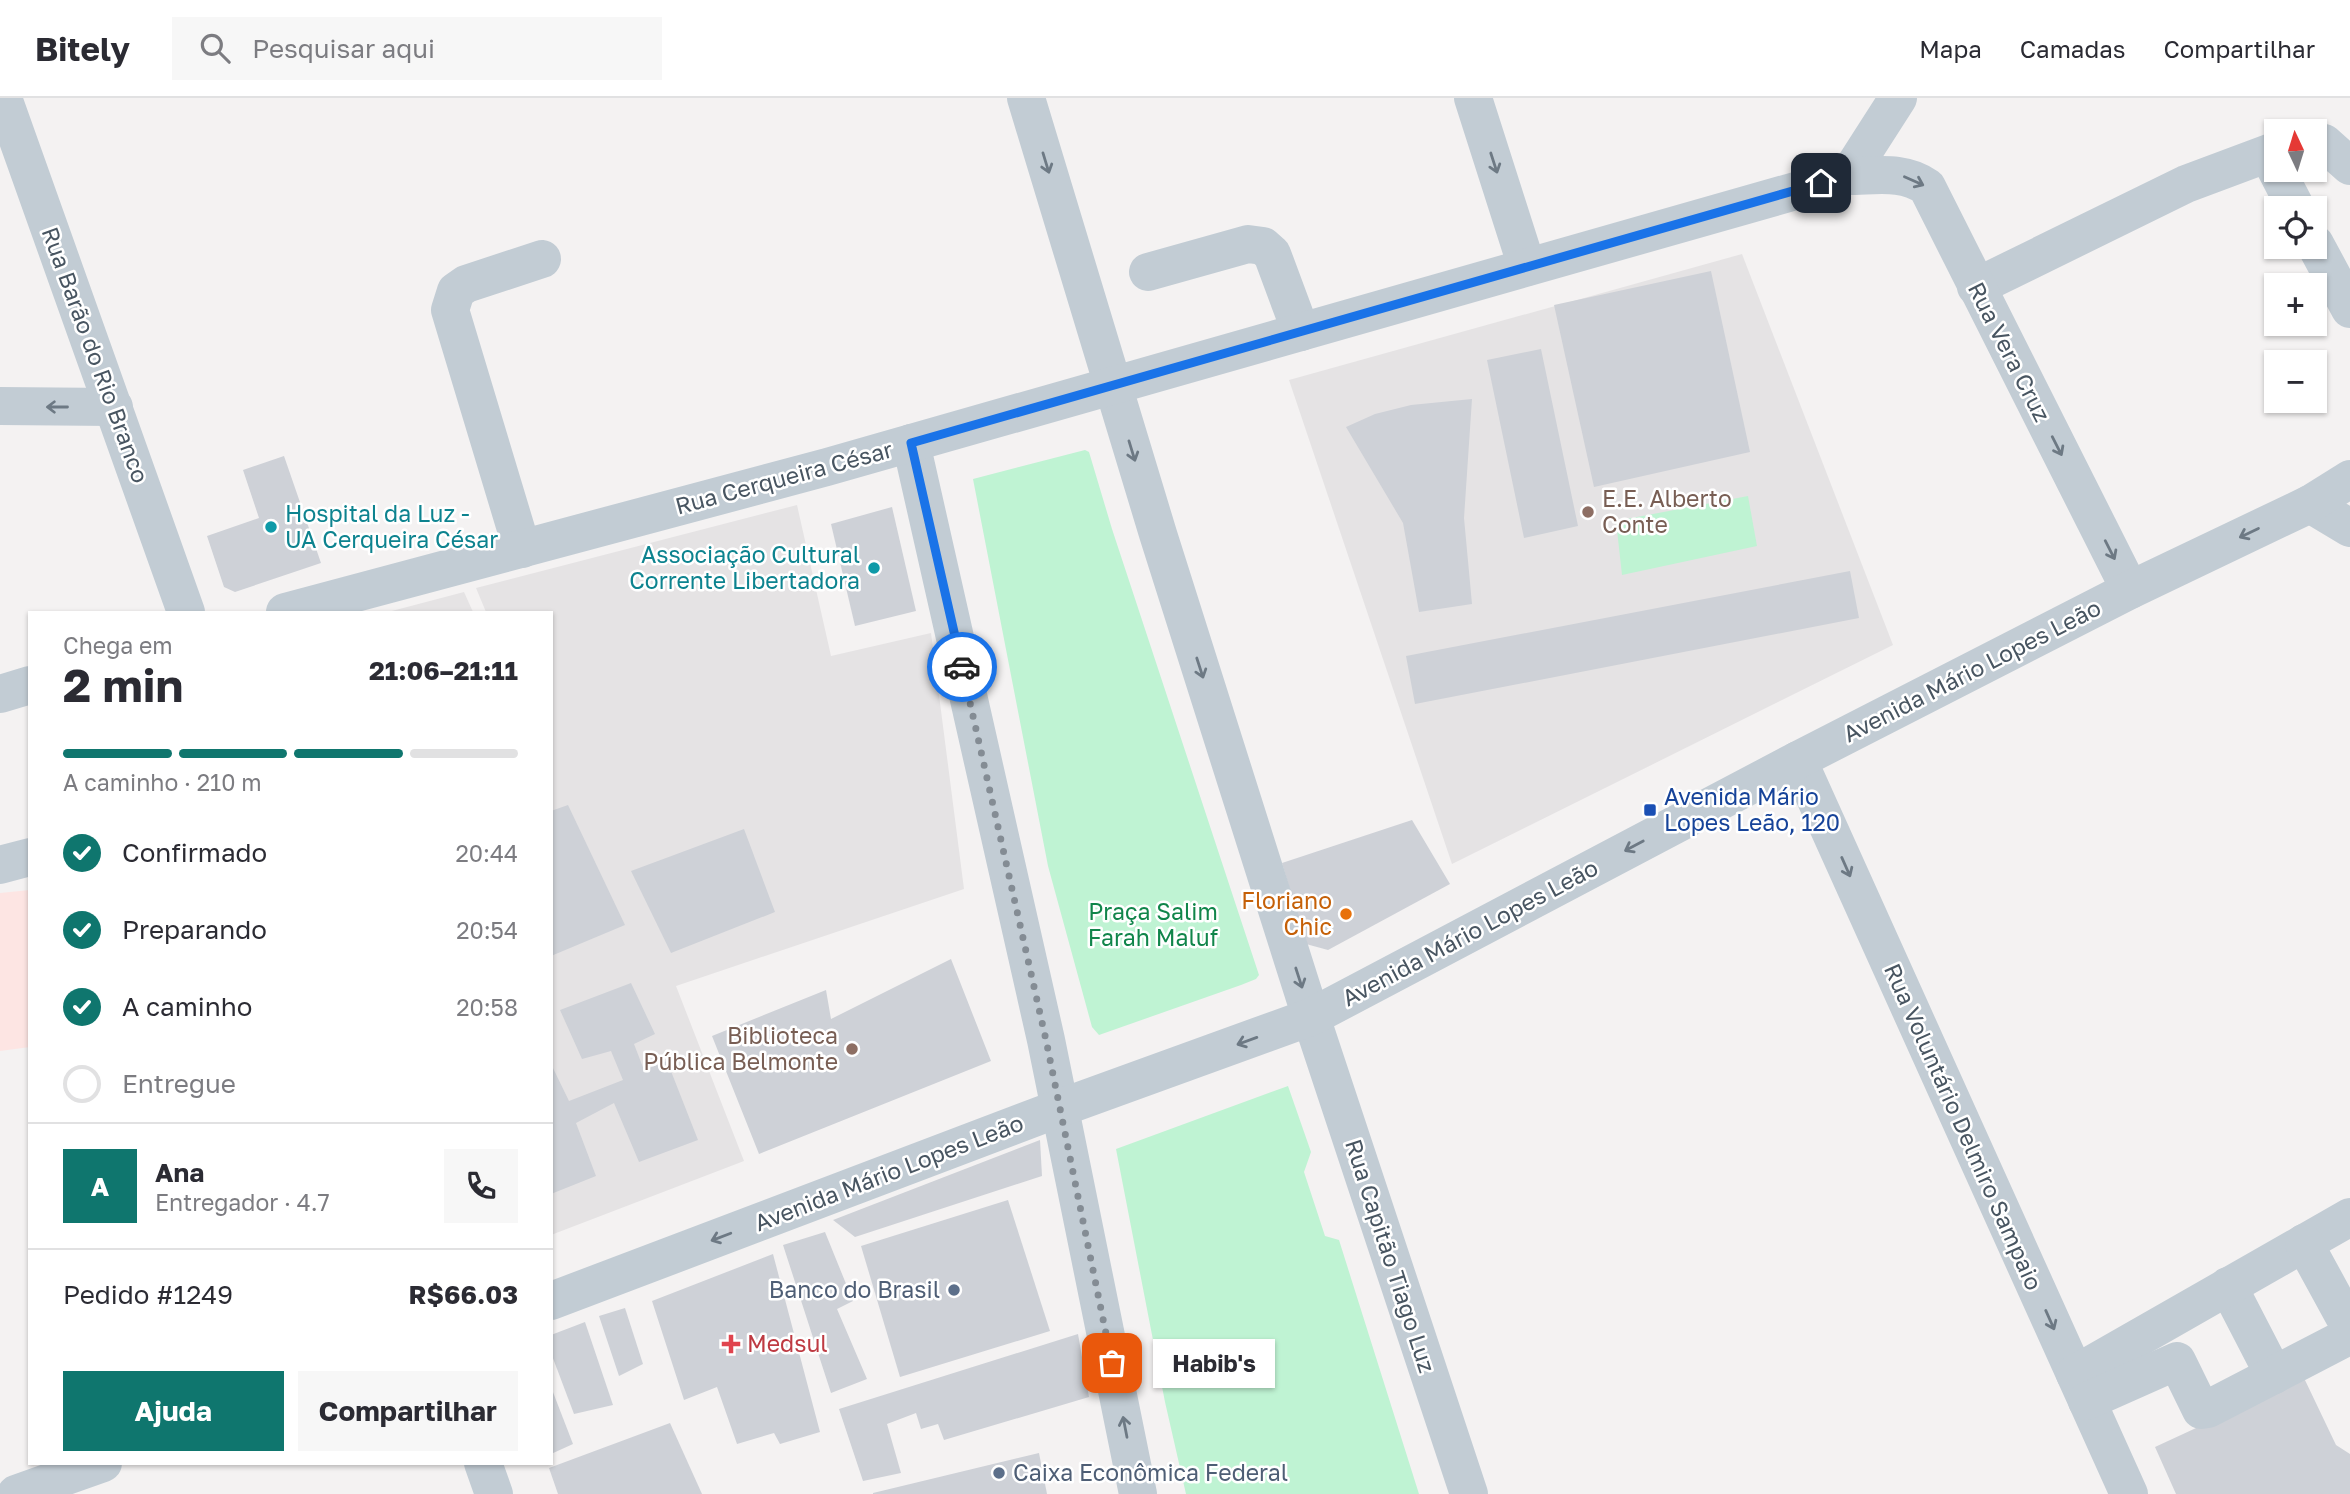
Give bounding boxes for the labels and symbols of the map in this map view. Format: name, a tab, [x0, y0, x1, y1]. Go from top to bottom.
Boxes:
north arrow	[2264, 119, 2328, 182]
one-way arrow	[1040, 152, 1053, 174]
one-way arrow	[1488, 152, 1501, 174]
pin	[1791, 153, 1851, 213]
one-way arrow	[1904, 175, 1925, 188]
street label: Rua Barão do Rio Branco	[37, 223, 155, 486]
street label: Rua Vera Cruz	[1963, 277, 2057, 426]
one-way arrow	[46, 400, 69, 414]
street label: Rua Cerqueira César	[672, 435, 895, 520]
one-way arrow	[2050, 435, 2064, 456]
one-way arrow	[1127, 440, 1140, 462]
place label: E.E. Alberto Conte	[1602, 484, 1732, 538]
place label: Hospital da Luz - UA Cerqueira César	[285, 499, 498, 553]
marker: E.E. Alberto Conte	[1580, 504, 1596, 520]
marker: Hospital da Luz - UA Cerqueira César	[263, 519, 279, 535]
one-way arrow	[2239, 527, 2260, 540]
one-way arrow	[2104, 539, 2117, 560]
place label: Associação Cultural Corrente Libertadora	[629, 540, 860, 594]
marker: Associação Cultural Corrente Libertadora	[866, 560, 882, 576]
street label: Avenida Mário Lopes Leão	[1838, 593, 2105, 747]
courier	[927, 632, 997, 702]
one-way arrow	[1195, 657, 1208, 679]
place label: Avenida Mário Lopes Leão, 120	[1664, 782, 1840, 836]
marker: Avenida Mário Lopes Leão, 120	[1642, 802, 1658, 818]
one-way arrow	[1625, 840, 1645, 854]
street label: Avenida Mário Lopes Leão	[1337, 853, 1602, 1012]
one-way arrow	[1840, 856, 1853, 877]
place label: Floriano Chic	[1241, 886, 1332, 940]
park label: Praça Salim Farah Maluf	[1088, 897, 1218, 951]
marker: Floriano Chic	[1338, 906, 1354, 922]
street label: Rua Voluntário Delmiro Sampaio	[1879, 959, 2049, 1294]
one-way arrow	[1293, 967, 1306, 989]
place label: Biblioteca Pública Belmonte	[643, 1021, 838, 1075]
one-way arrow	[1236, 1035, 1258, 1048]
marker: Biblioteca Pública Belmonte	[844, 1041, 860, 1057]
street label: Avenida Mário Lopes Leão	[750, 1108, 1027, 1236]
street label: Rua Capitão Tiago Luz	[1340, 1135, 1442, 1376]
one-way arrow	[711, 1231, 733, 1244]
place label: Banco do Brasil	[769, 1275, 940, 1303]
marker: Banco do Brasil	[946, 1282, 962, 1298]
one-way arrow	[2044, 1309, 2057, 1330]
place label: Medsul	[747, 1329, 828, 1357]
pin	[1082, 1333, 1142, 1393]
marker: Medsul	[721, 1334, 741, 1354]
callout: Habib's	[1154, 1338, 1276, 1388]
one-way arrow	[1117, 1416, 1131, 1439]
place label: Caixa Econômica Federal	[1013, 1458, 1288, 1486]
marker: Caixa Econômica Federal	[991, 1465, 1007, 1481]

